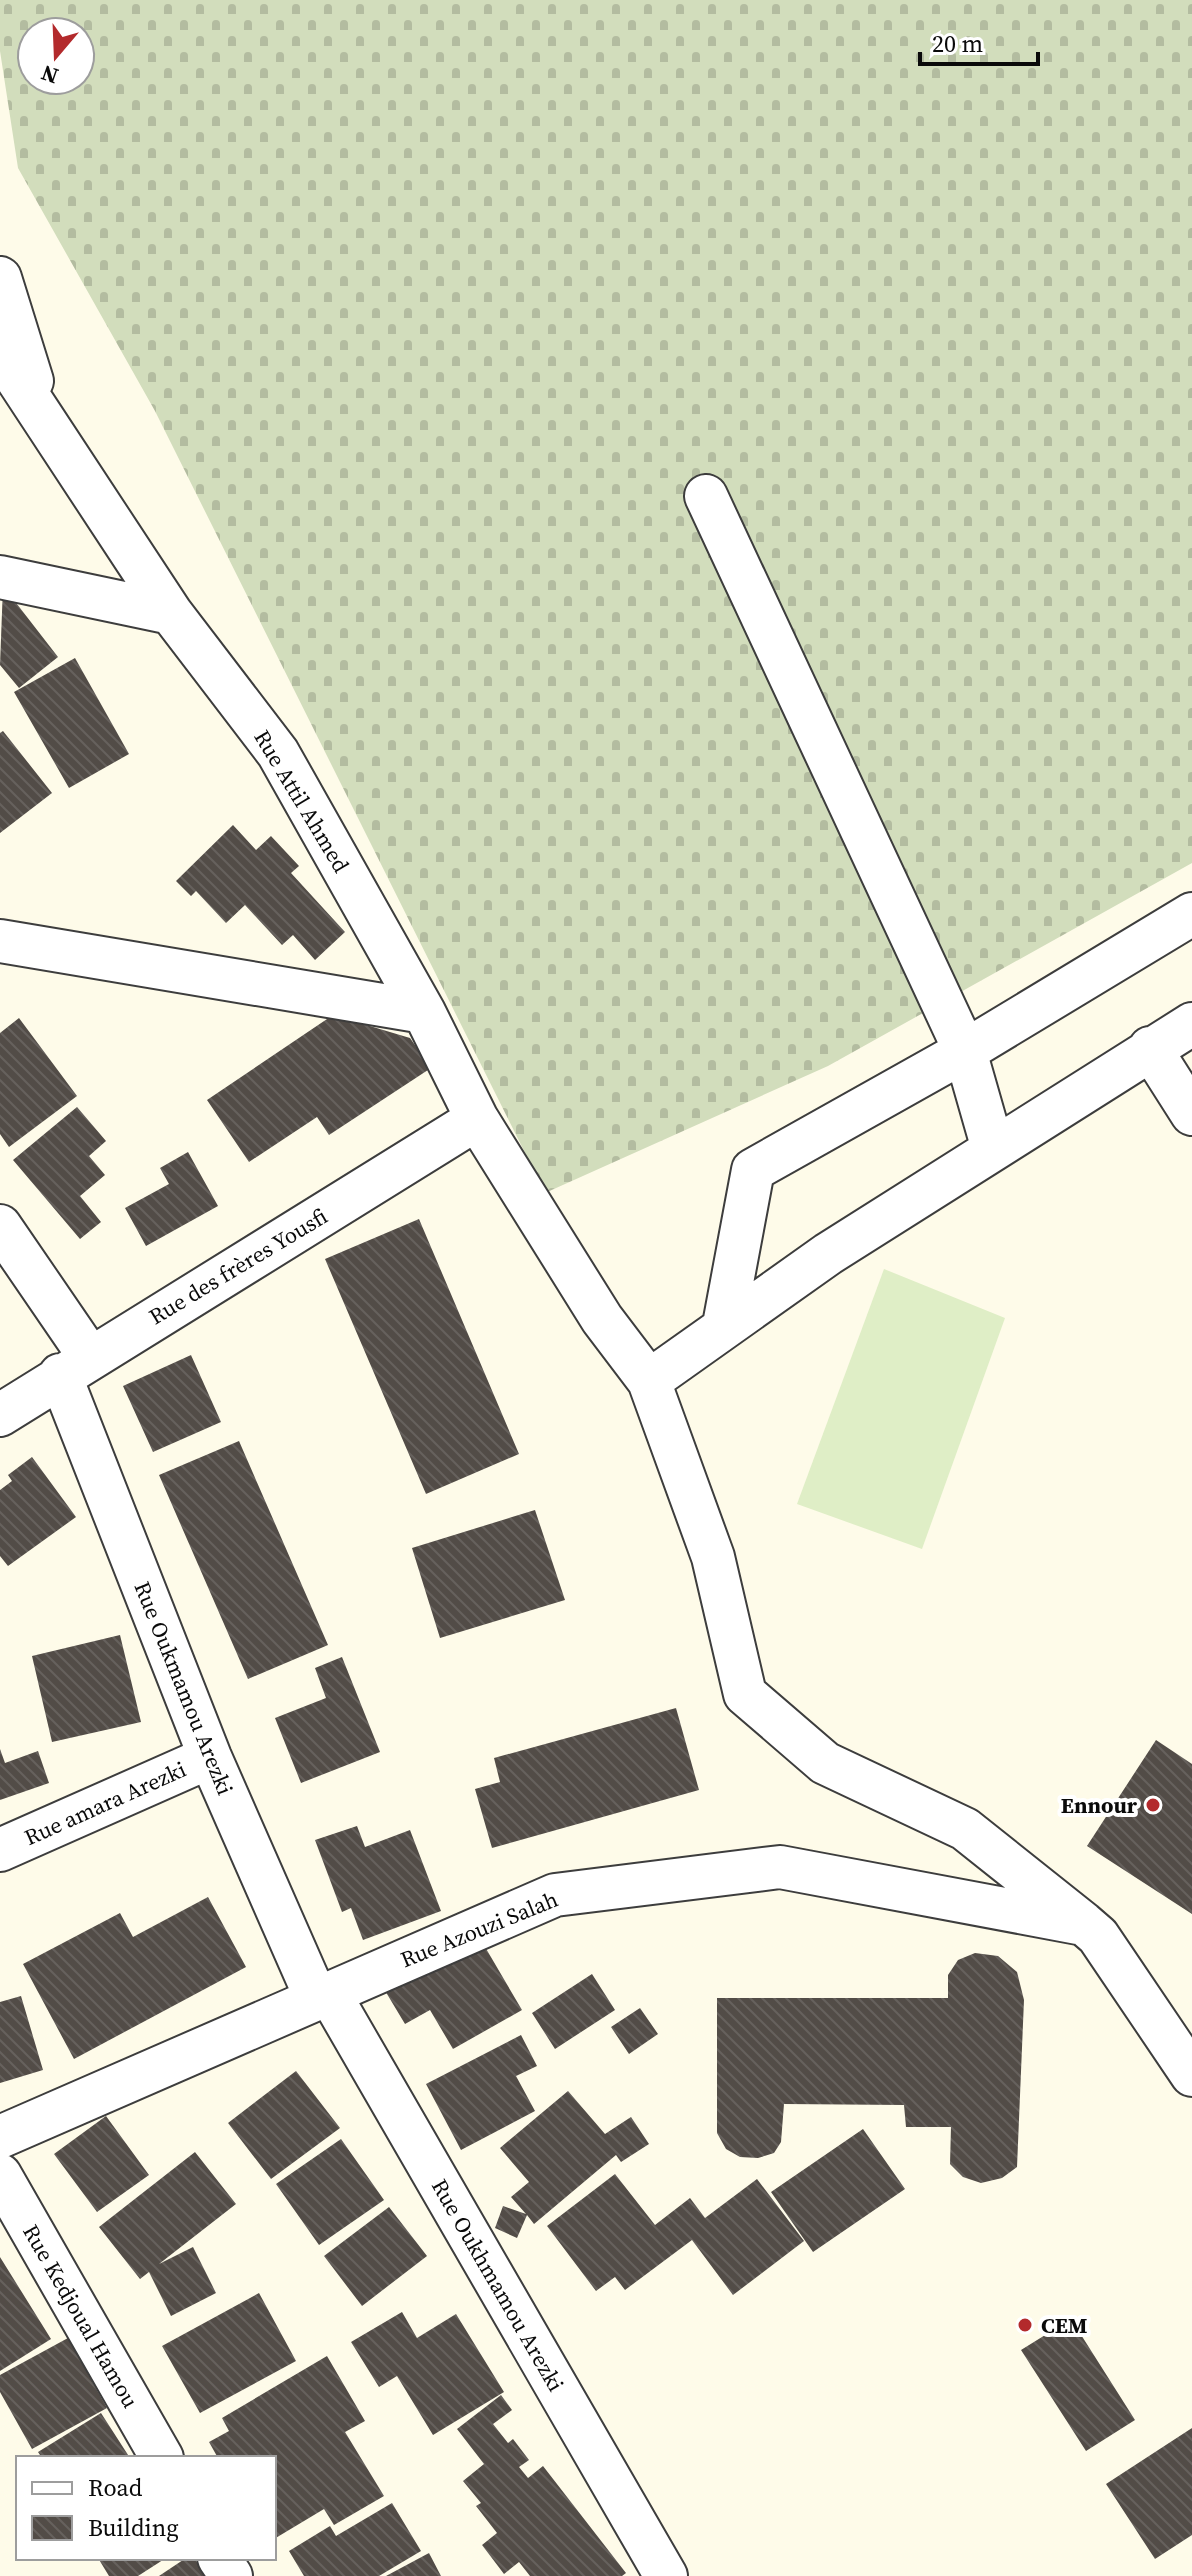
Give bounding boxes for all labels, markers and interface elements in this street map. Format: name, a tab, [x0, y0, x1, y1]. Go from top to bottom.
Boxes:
north arrow	[16, 16, 96, 96]
scale bar	[920, 16, 1038, 66]
text: 20 m	[932, 27, 983, 60]
text: N	[37, 58, 62, 92]
street label: Rue Attil Ahmed	[248, 724, 357, 878]
street label: Rue des frères Yousfi	[143, 1201, 333, 1331]
street label: Rue Oukmamou Arezki	[127, 1577, 241, 1799]
street label: Rue amara Arezki	[19, 1754, 191, 1852]
place label: Ennour	[1061, 1790, 1138, 1820]
marker: Ennour	[1144, 1796, 1162, 1814]
street label: Rue Azouzi Salah	[396, 1884, 562, 1974]
street label: Rue Oukhmamou Arezki	[425, 2173, 571, 2397]
street label: Rue Kedjoual Hamou	[16, 2219, 146, 2413]
place label: CEM	[1041, 2310, 1088, 2340]
marker: CEM	[1016, 2316, 1034, 2334]
legend	[16, 2456, 276, 2560]
text: Road	[88, 2471, 143, 2504]
text: Building	[88, 2511, 179, 2544]

